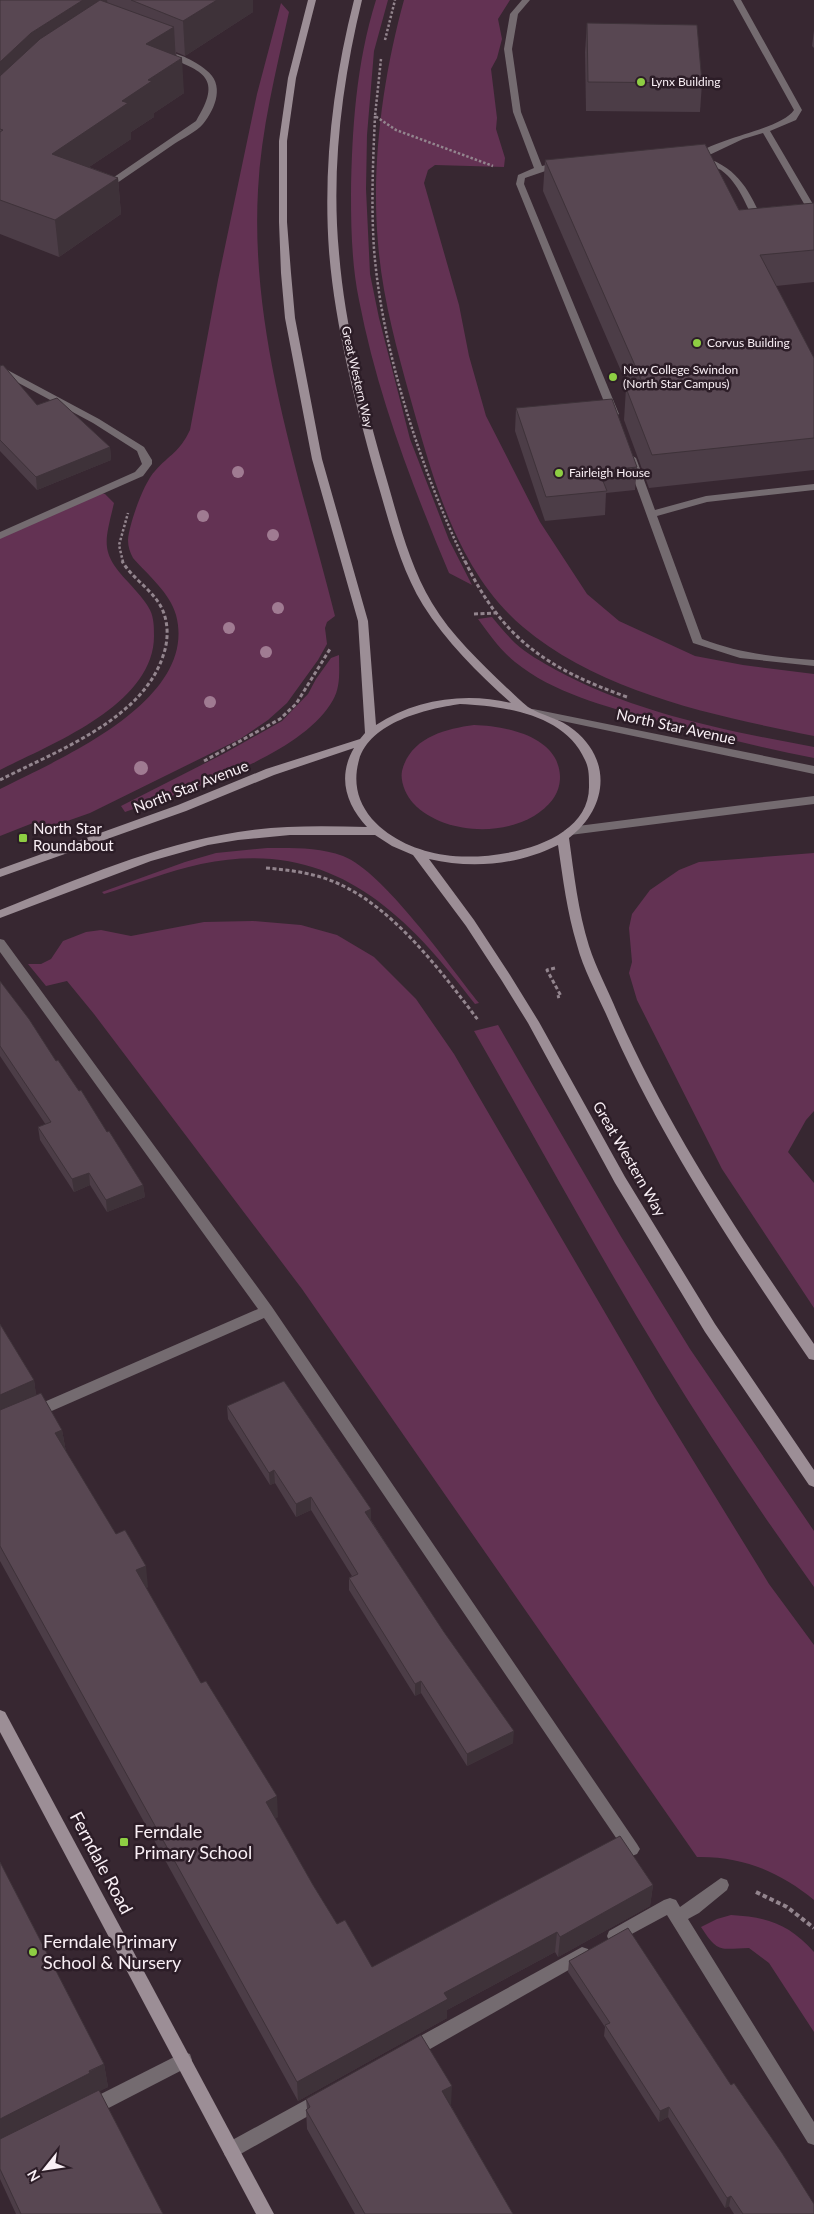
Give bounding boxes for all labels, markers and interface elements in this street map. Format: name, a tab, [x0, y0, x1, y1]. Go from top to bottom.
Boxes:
place label: Lynx Building	[651, 74, 721, 89]
marker: Lynx Building	[635, 76, 647, 88]
street label: Great Western Way	[338, 325, 377, 430]
place label: Corvus Building	[707, 335, 790, 350]
marker: Corvus Building	[691, 337, 703, 349]
place label: New College Swindon (North Star Campus)	[623, 362, 738, 391]
marker: New College Swindon (North Star Campus)	[607, 371, 619, 383]
place label: Fairleigh House	[569, 465, 650, 480]
marker: Fairleigh House	[553, 467, 565, 479]
street label: North Star Avenue	[615, 705, 738, 747]
street label: North Star Avenue	[131, 756, 251, 816]
place label: North Star Roundabout	[33, 819, 114, 854]
marker: North Star Roundabout	[17, 832, 29, 844]
street label: Great Western Way	[590, 1098, 670, 1219]
street label: Ferndale Road	[66, 1808, 138, 1917]
place label: Ferndale Primary School	[134, 1820, 252, 1863]
marker: Ferndale Primary School	[118, 1836, 130, 1848]
place label: Ferndale Primary School & Nursery	[43, 1930, 182, 1973]
marker: Ferndale Primary School & Nursery	[27, 1946, 39, 1958]
north arrow	[20, 2144, 70, 2194]
text: N	[23, 2167, 43, 2185]

